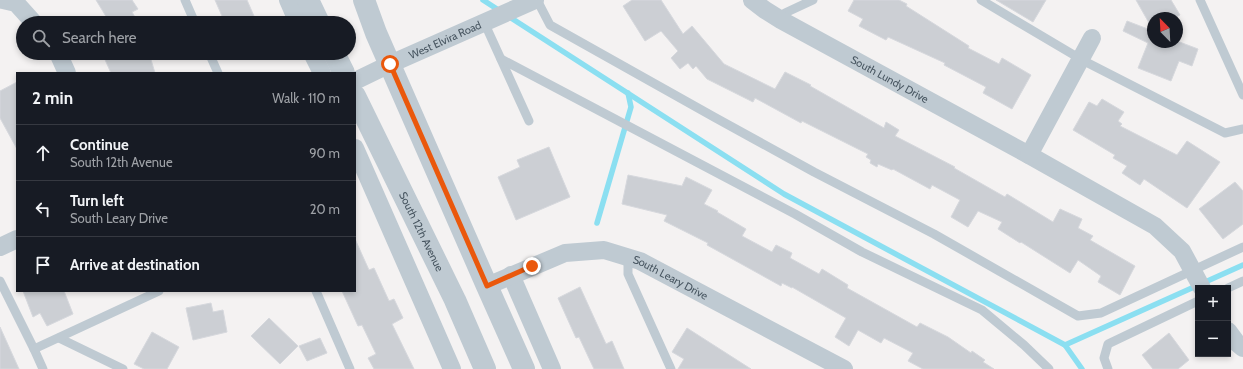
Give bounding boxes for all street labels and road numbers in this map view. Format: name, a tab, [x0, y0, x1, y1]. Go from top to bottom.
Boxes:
street label: West Elvira Road	[407, 18, 483, 62]
street label: South Lundy Drive	[848, 52, 931, 106]
street label: South 12th Avenue	[396, 189, 447, 274]
street label: South Leary Drive	[631, 252, 711, 303]

